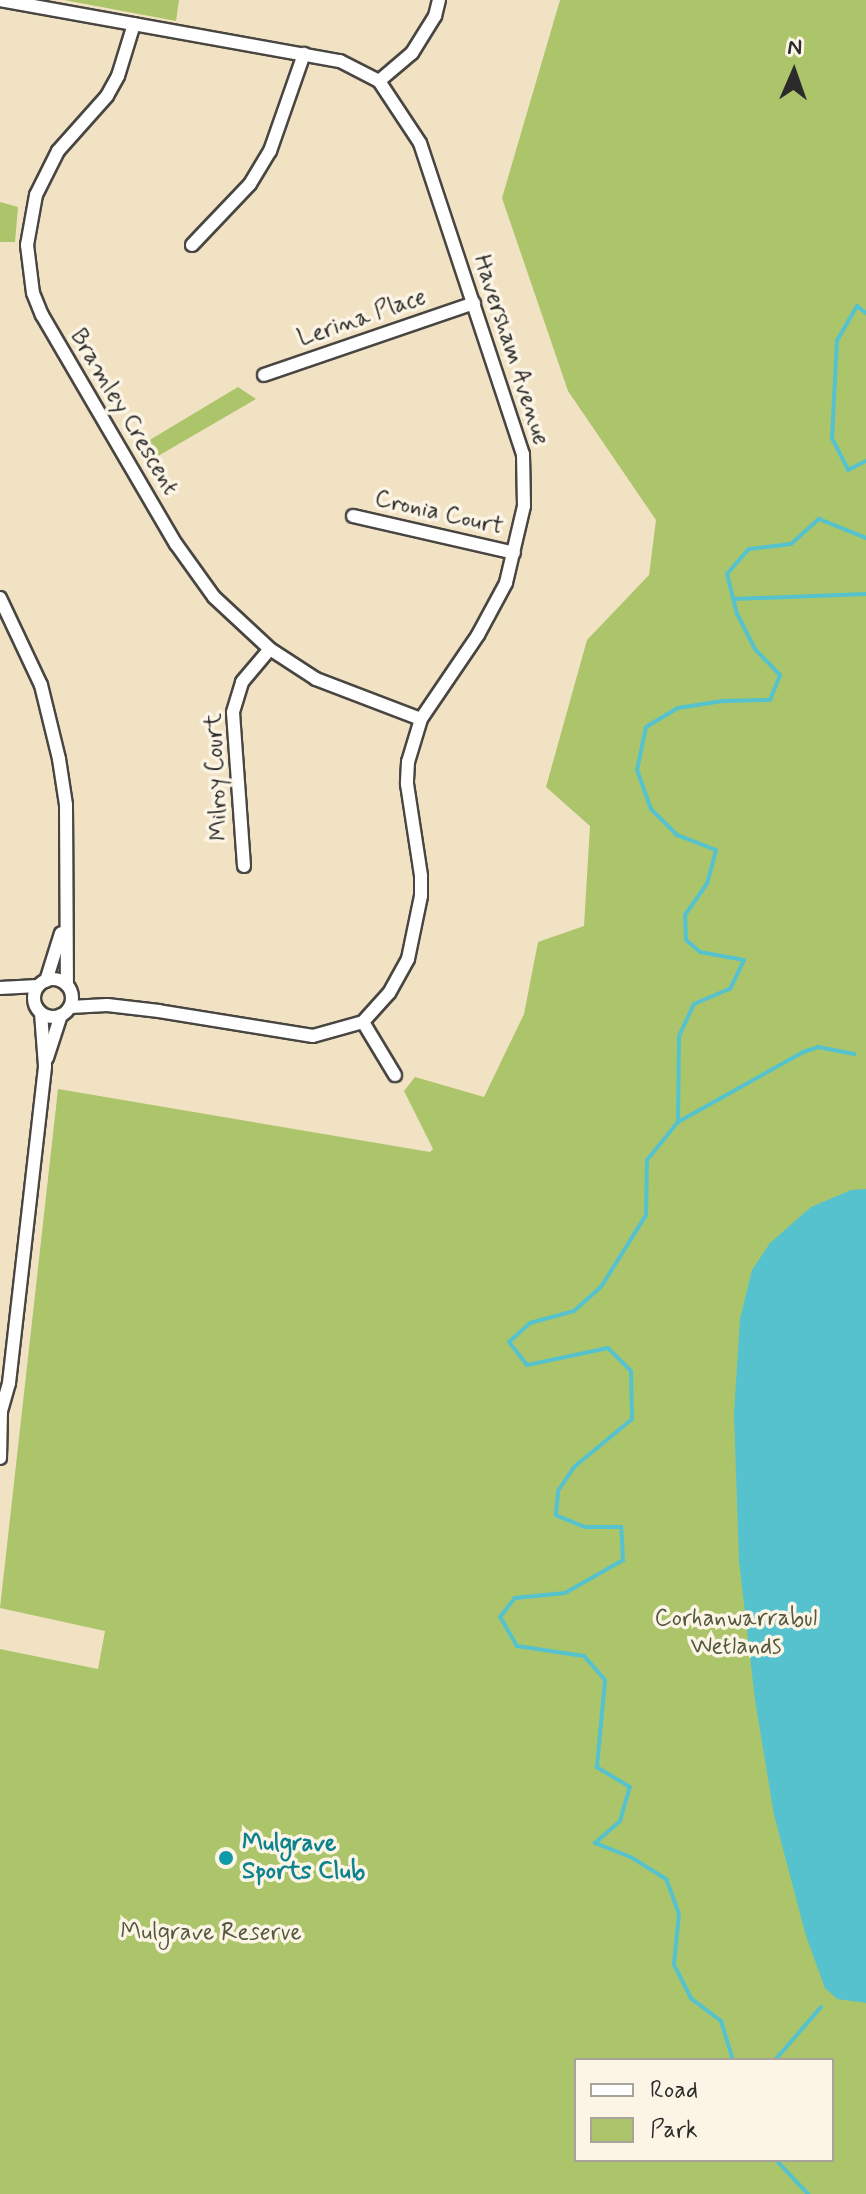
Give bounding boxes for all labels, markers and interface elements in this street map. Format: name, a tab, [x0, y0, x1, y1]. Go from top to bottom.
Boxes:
north arrow	[754, 32, 834, 112]
text: N	[787, 34, 803, 62]
street label: Haversham Avenue	[467, 253, 555, 447]
street label: Lerina Place	[294, 283, 430, 353]
street label: Bramley Crescent	[62, 322, 186, 502]
street label: Cronia Court	[373, 484, 505, 542]
street label: Milroy Court	[199, 713, 235, 841]
park label: Corhanwarrabul Wetlands	[655, 1605, 817, 1661]
place label: Mulgrave Sports Club	[242, 1830, 365, 1886]
marker: Mulgrave Sports Club	[217, 1849, 235, 1867]
park label: Mulgrave Reserve	[120, 1919, 302, 1947]
legend	[574, 2058, 834, 2162]
text: Road	[650, 2075, 698, 2106]
text: Park	[650, 2115, 698, 2146]

